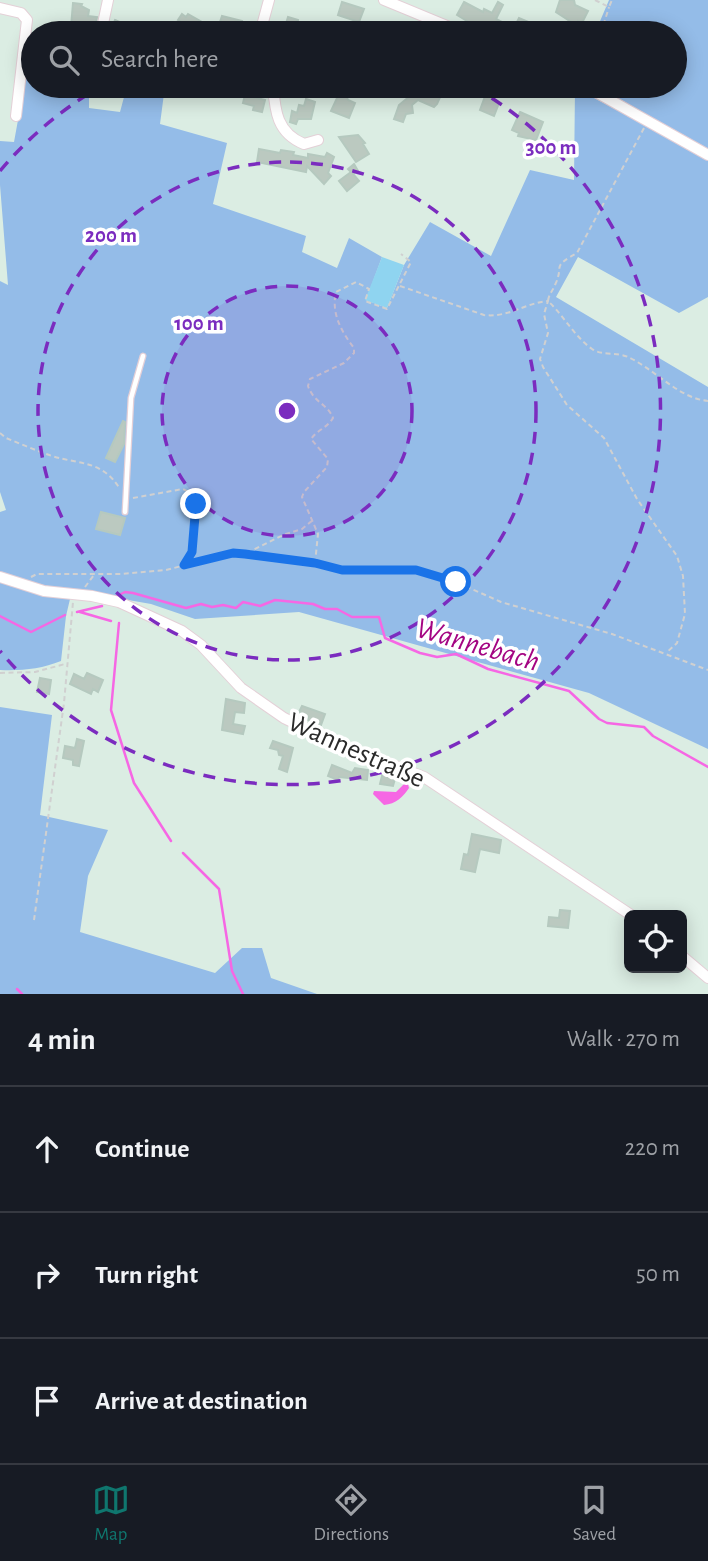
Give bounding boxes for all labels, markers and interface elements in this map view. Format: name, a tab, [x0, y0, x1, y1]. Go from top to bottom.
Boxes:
search box	[21, 21, 687, 98]
icon: search	[45, 41, 83, 79]
text: Search here	[101, 46, 219, 72]
text: 300 m	[525, 137, 577, 158]
text: 200 m	[85, 225, 137, 246]
text: 100 m	[174, 313, 224, 334]
centre of rings	[275, 399, 299, 423]
route end	[180, 488, 211, 519]
route start	[440, 566, 471, 597]
water label: Wannebach	[413, 613, 543, 677]
street label: Wannestraße	[283, 708, 429, 794]
map controls	[624, 910, 687, 973]
button: locate	[624, 910, 687, 973]
text: 4 min	[28, 1025, 96, 1055]
text: Walk · 270 m	[567, 1028, 680, 1051]
icon: ahead	[28, 1130, 66, 1168]
text: Continue	[95, 1136, 190, 1162]
text: 220 m	[625, 1137, 680, 1160]
icon: right	[28, 1256, 66, 1294]
text: Turn right	[95, 1262, 198, 1288]
text: 50 m	[636, 1263, 680, 1286]
icon: arrive	[28, 1382, 66, 1420]
text: Arrive at destination	[95, 1388, 308, 1414]
tab: Map	[92, 1481, 130, 1546]
tab: Directions	[313, 1481, 389, 1546]
tab: Saved	[573, 1481, 616, 1546]

